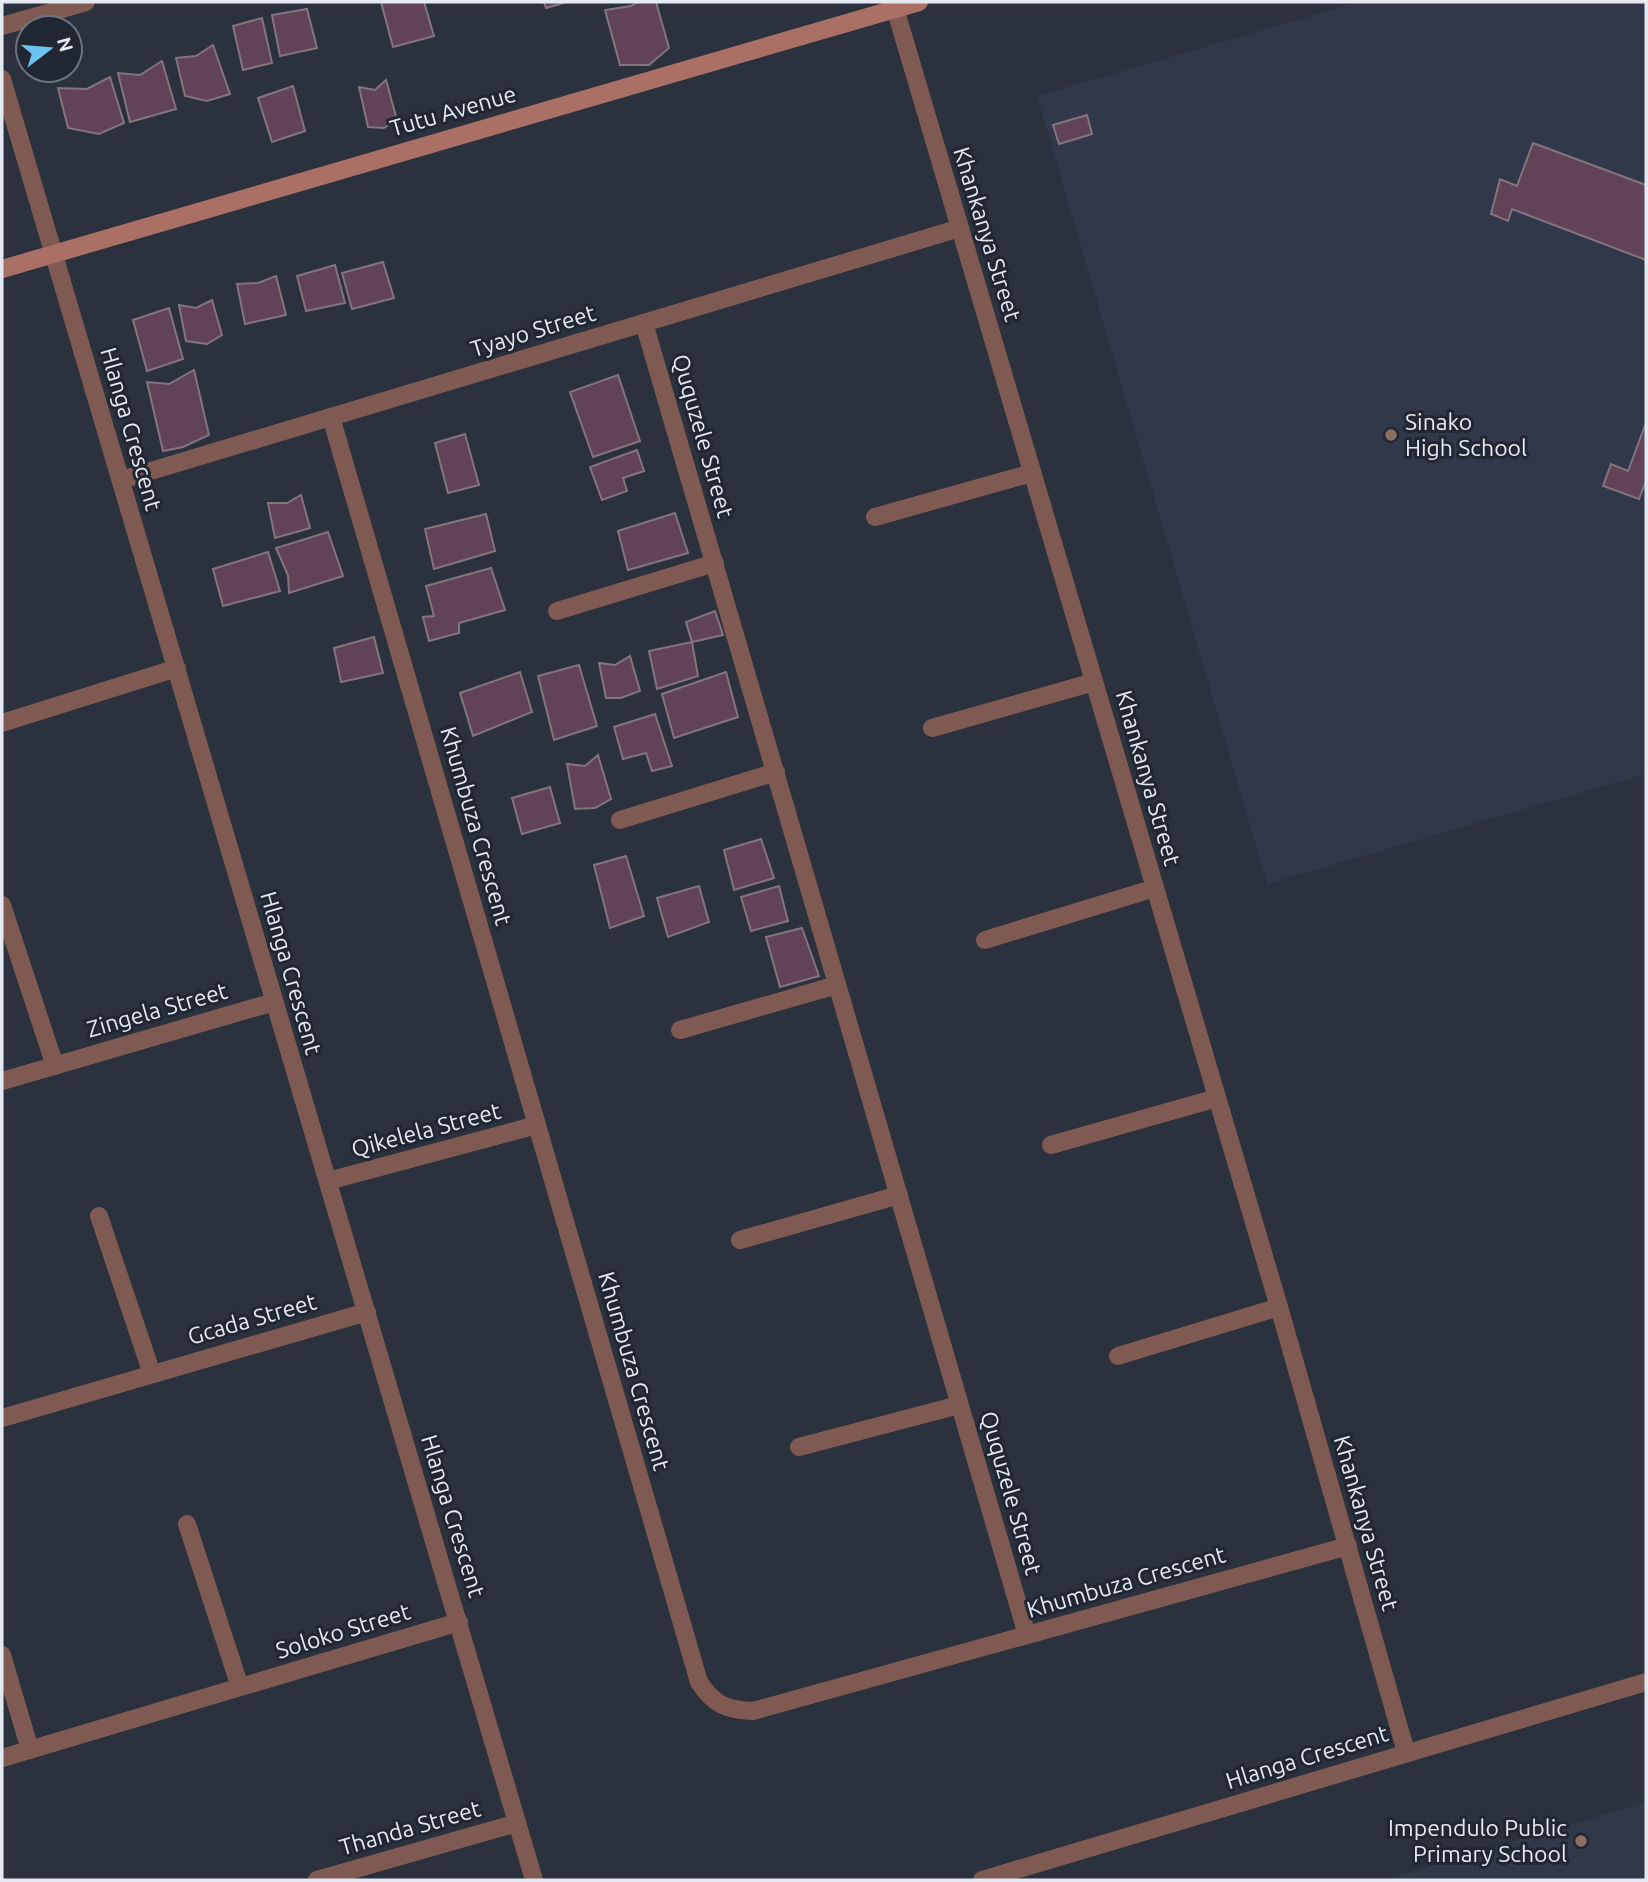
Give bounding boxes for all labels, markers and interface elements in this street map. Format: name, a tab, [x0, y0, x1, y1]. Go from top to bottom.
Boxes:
north arrow	[14, 14, 84, 84]
text: N	[53, 34, 78, 54]
street label: Tutu Avenue	[387, 81, 519, 140]
street label: Khankanya Street	[949, 144, 1026, 324]
street label: Tyayo Street	[467, 300, 598, 361]
street label: Hlanga Crescent	[96, 345, 167, 513]
street label: Ququzele Street	[668, 351, 739, 520]
place label: Sinako High School	[1405, 409, 1527, 460]
marker: Sinako High School	[1383, 427, 1399, 443]
street label: Khankanya Street	[1112, 688, 1185, 868]
street label: Khumbuza Crescent	[436, 724, 517, 928]
street label: Hlanga Crescent	[256, 889, 327, 1057]
street label: Zingela Street	[84, 977, 230, 1042]
street label: Qikelela Street	[349, 1098, 503, 1161]
street label: Khumbuza Crescent	[594, 1269, 675, 1473]
street label: Gcada Street	[185, 1288, 319, 1349]
street label: Ququzele Street	[976, 1408, 1047, 1577]
street label: Hlanga Crescent	[417, 1432, 490, 1600]
street label: Khankanya Street	[1330, 1433, 1403, 1613]
street label: Khumbuza Crescent	[1024, 1541, 1228, 1622]
street label: Soloko Street	[273, 1598, 413, 1663]
street label: Hlanga Crescent	[1223, 1720, 1391, 1793]
street label: Thanda Street	[336, 1795, 483, 1860]
place label: Impendulo Public Primary School	[1388, 1815, 1567, 1866]
marker: Impendulo Public Primary School	[1573, 1833, 1589, 1849]

